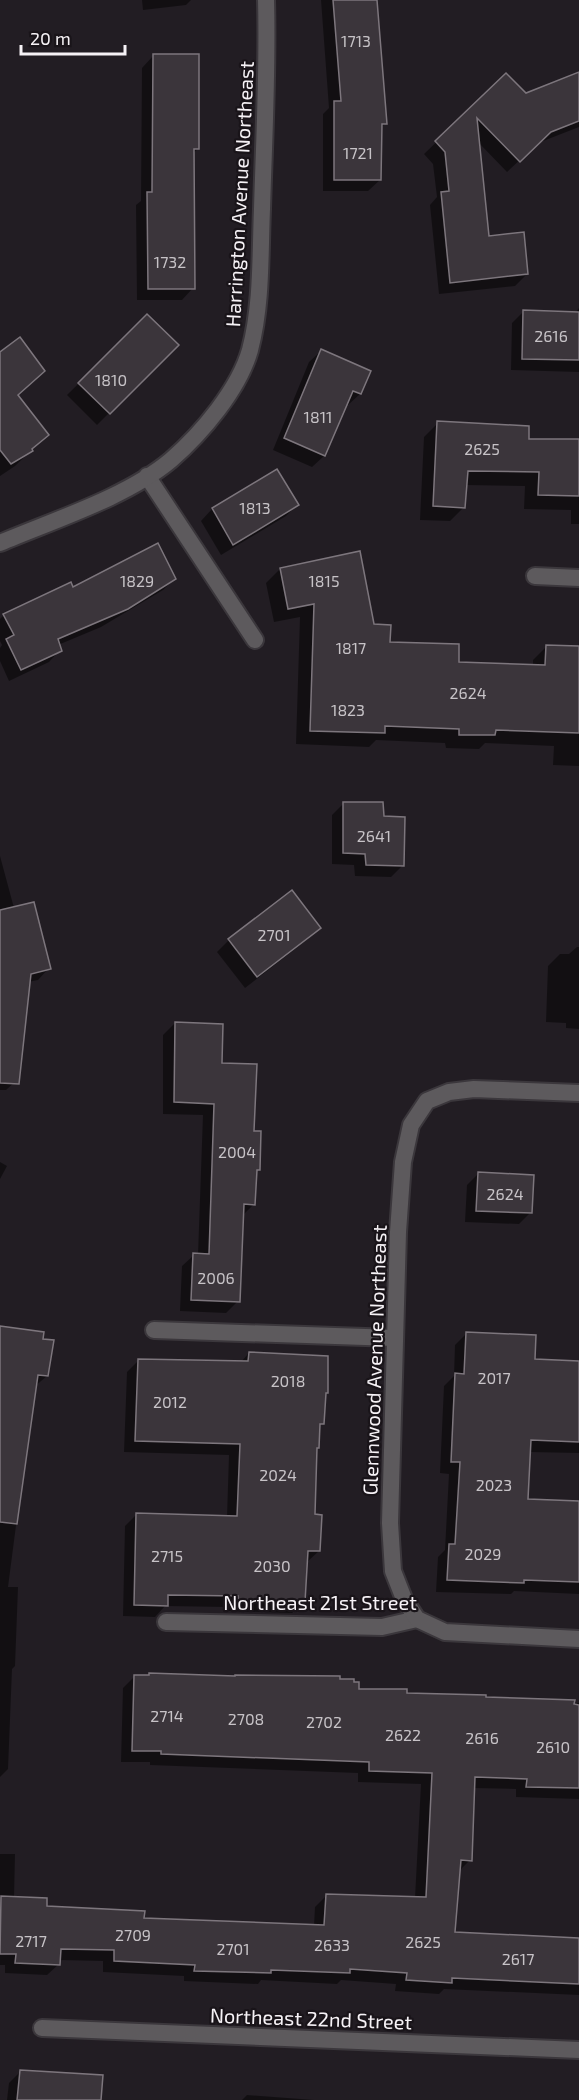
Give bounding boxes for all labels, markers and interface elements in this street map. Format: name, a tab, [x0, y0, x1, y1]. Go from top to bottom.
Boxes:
scale bar	[21, 18, 124, 56]
text: 20 m	[30, 27, 71, 49]
house number: 1713	[341, 31, 371, 50]
street label: Harrington Avenue Northeast	[220, 60, 258, 328]
house number: 1721	[343, 143, 373, 162]
house number: 1732	[154, 252, 186, 271]
house number: 2616	[534, 326, 568, 345]
house number: 1810	[95, 370, 127, 389]
house number: 1811	[304, 407, 332, 426]
house number: 2625	[464, 439, 500, 458]
house number: 1813	[239, 498, 271, 517]
house number: 1829	[120, 571, 154, 590]
house number: 1815	[308, 571, 340, 590]
house number: 1817	[336, 638, 366, 657]
house number: 2624	[450, 683, 487, 702]
house number: 1823	[331, 700, 365, 719]
house number: 2641	[357, 826, 391, 845]
house number: 2701	[257, 925, 291, 944]
house number: 2004	[218, 1142, 256, 1161]
house number: 2624	[487, 1184, 524, 1203]
street label: Glennwood Avenue Northeast	[357, 1224, 391, 1496]
house number: 2006	[197, 1268, 235, 1287]
house number: 2017	[477, 1368, 511, 1387]
house number: 2018	[271, 1371, 305, 1390]
house number: 2012	[153, 1392, 187, 1411]
house number: 2024	[259, 1465, 297, 1484]
house number: 2023	[476, 1475, 512, 1494]
house number: 2029	[465, 1544, 501, 1563]
house number: 2715	[151, 1546, 183, 1565]
house number: 2030	[253, 1556, 291, 1575]
street label: Northeast 21st Street	[223, 1590, 417, 1614]
house number: 2714	[150, 1706, 184, 1725]
house number: 2708	[228, 1709, 264, 1728]
house number: 2702	[306, 1712, 342, 1731]
house number: 2622	[385, 1725, 421, 1744]
house number: 2616	[465, 1728, 499, 1747]
house number: 2610	[536, 1737, 570, 1756]
house number: 2709	[115, 1925, 151, 1944]
house number: 2717	[15, 1931, 47, 1950]
house number: 2625	[405, 1932, 441, 1951]
house number: 2633	[314, 1935, 350, 1954]
house number: 2701	[216, 1939, 250, 1958]
house number: 2617	[502, 1949, 534, 1968]
street label: Northeast 22nd Street	[210, 2002, 413, 2034]

